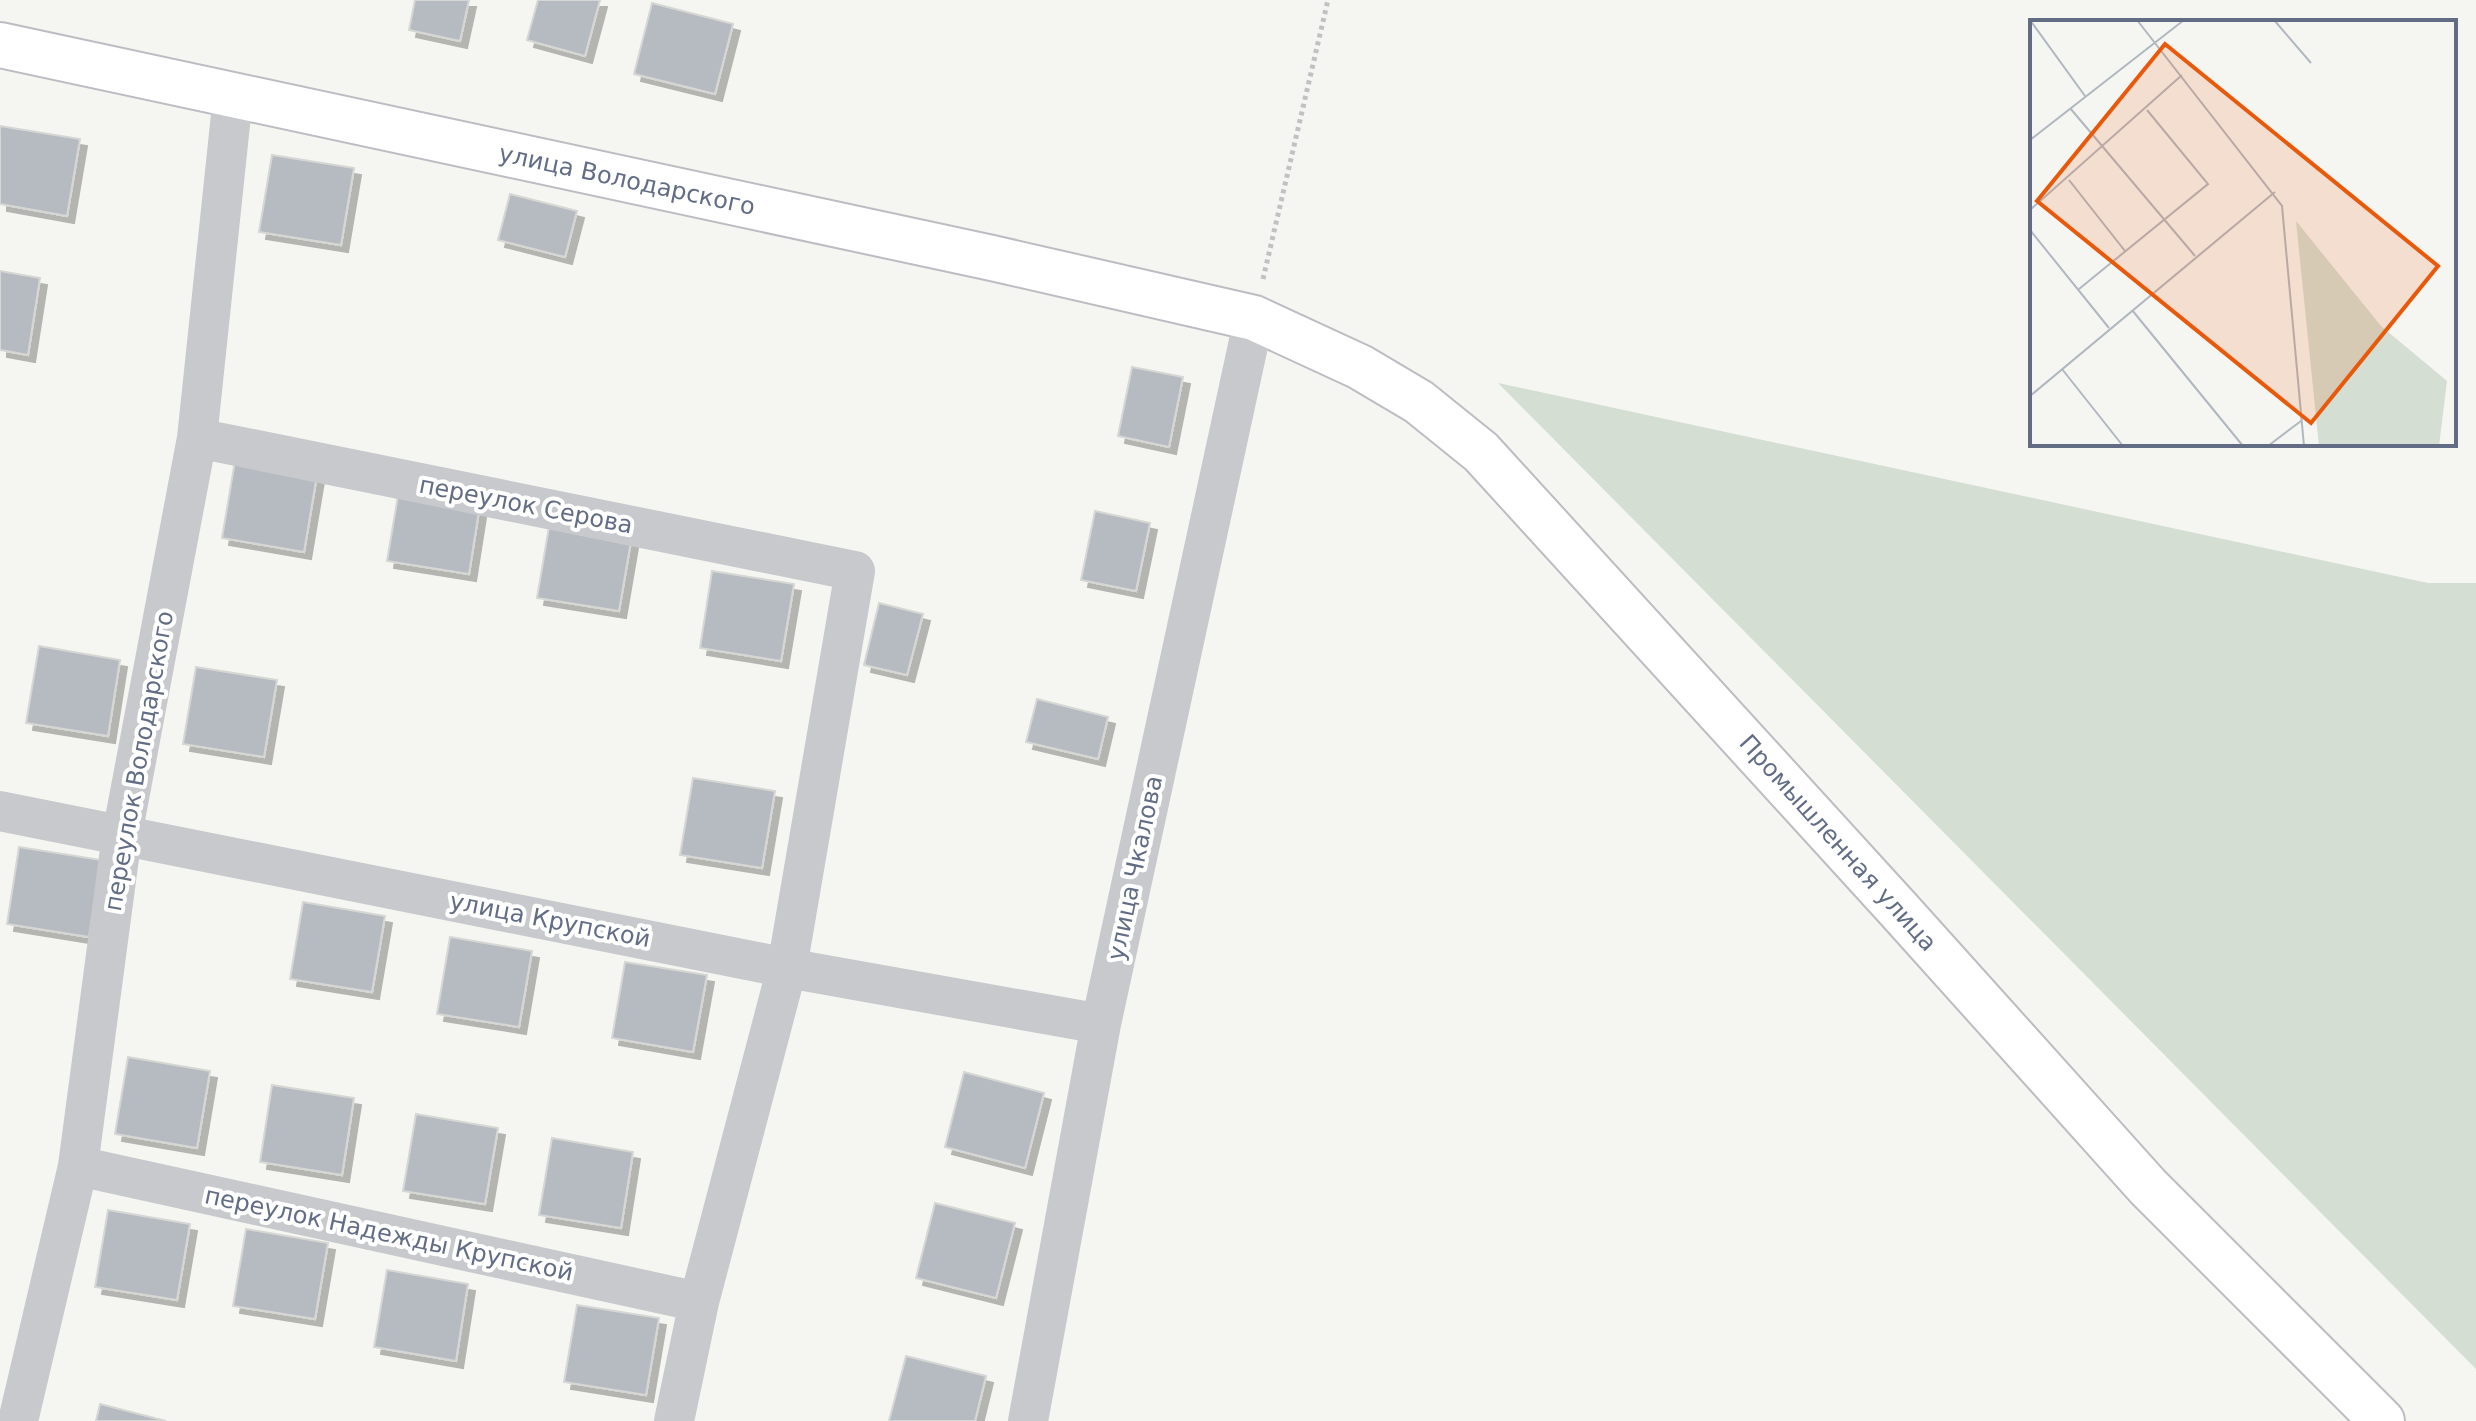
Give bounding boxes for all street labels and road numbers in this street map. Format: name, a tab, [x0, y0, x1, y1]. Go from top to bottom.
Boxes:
street label: улица Володарского	[496, 139, 758, 221]
street label: переулок Серова	[417, 471, 635, 539]
street label: переулок Володарского	[99, 609, 179, 913]
street label: Промышленная улица	[1733, 729, 1943, 957]
street label: улица Чкалова	[1102, 773, 1168, 963]
street label: улица Крупской	[447, 887, 653, 953]
street label: переулок Надежды Крупской	[202, 1181, 576, 1287]

